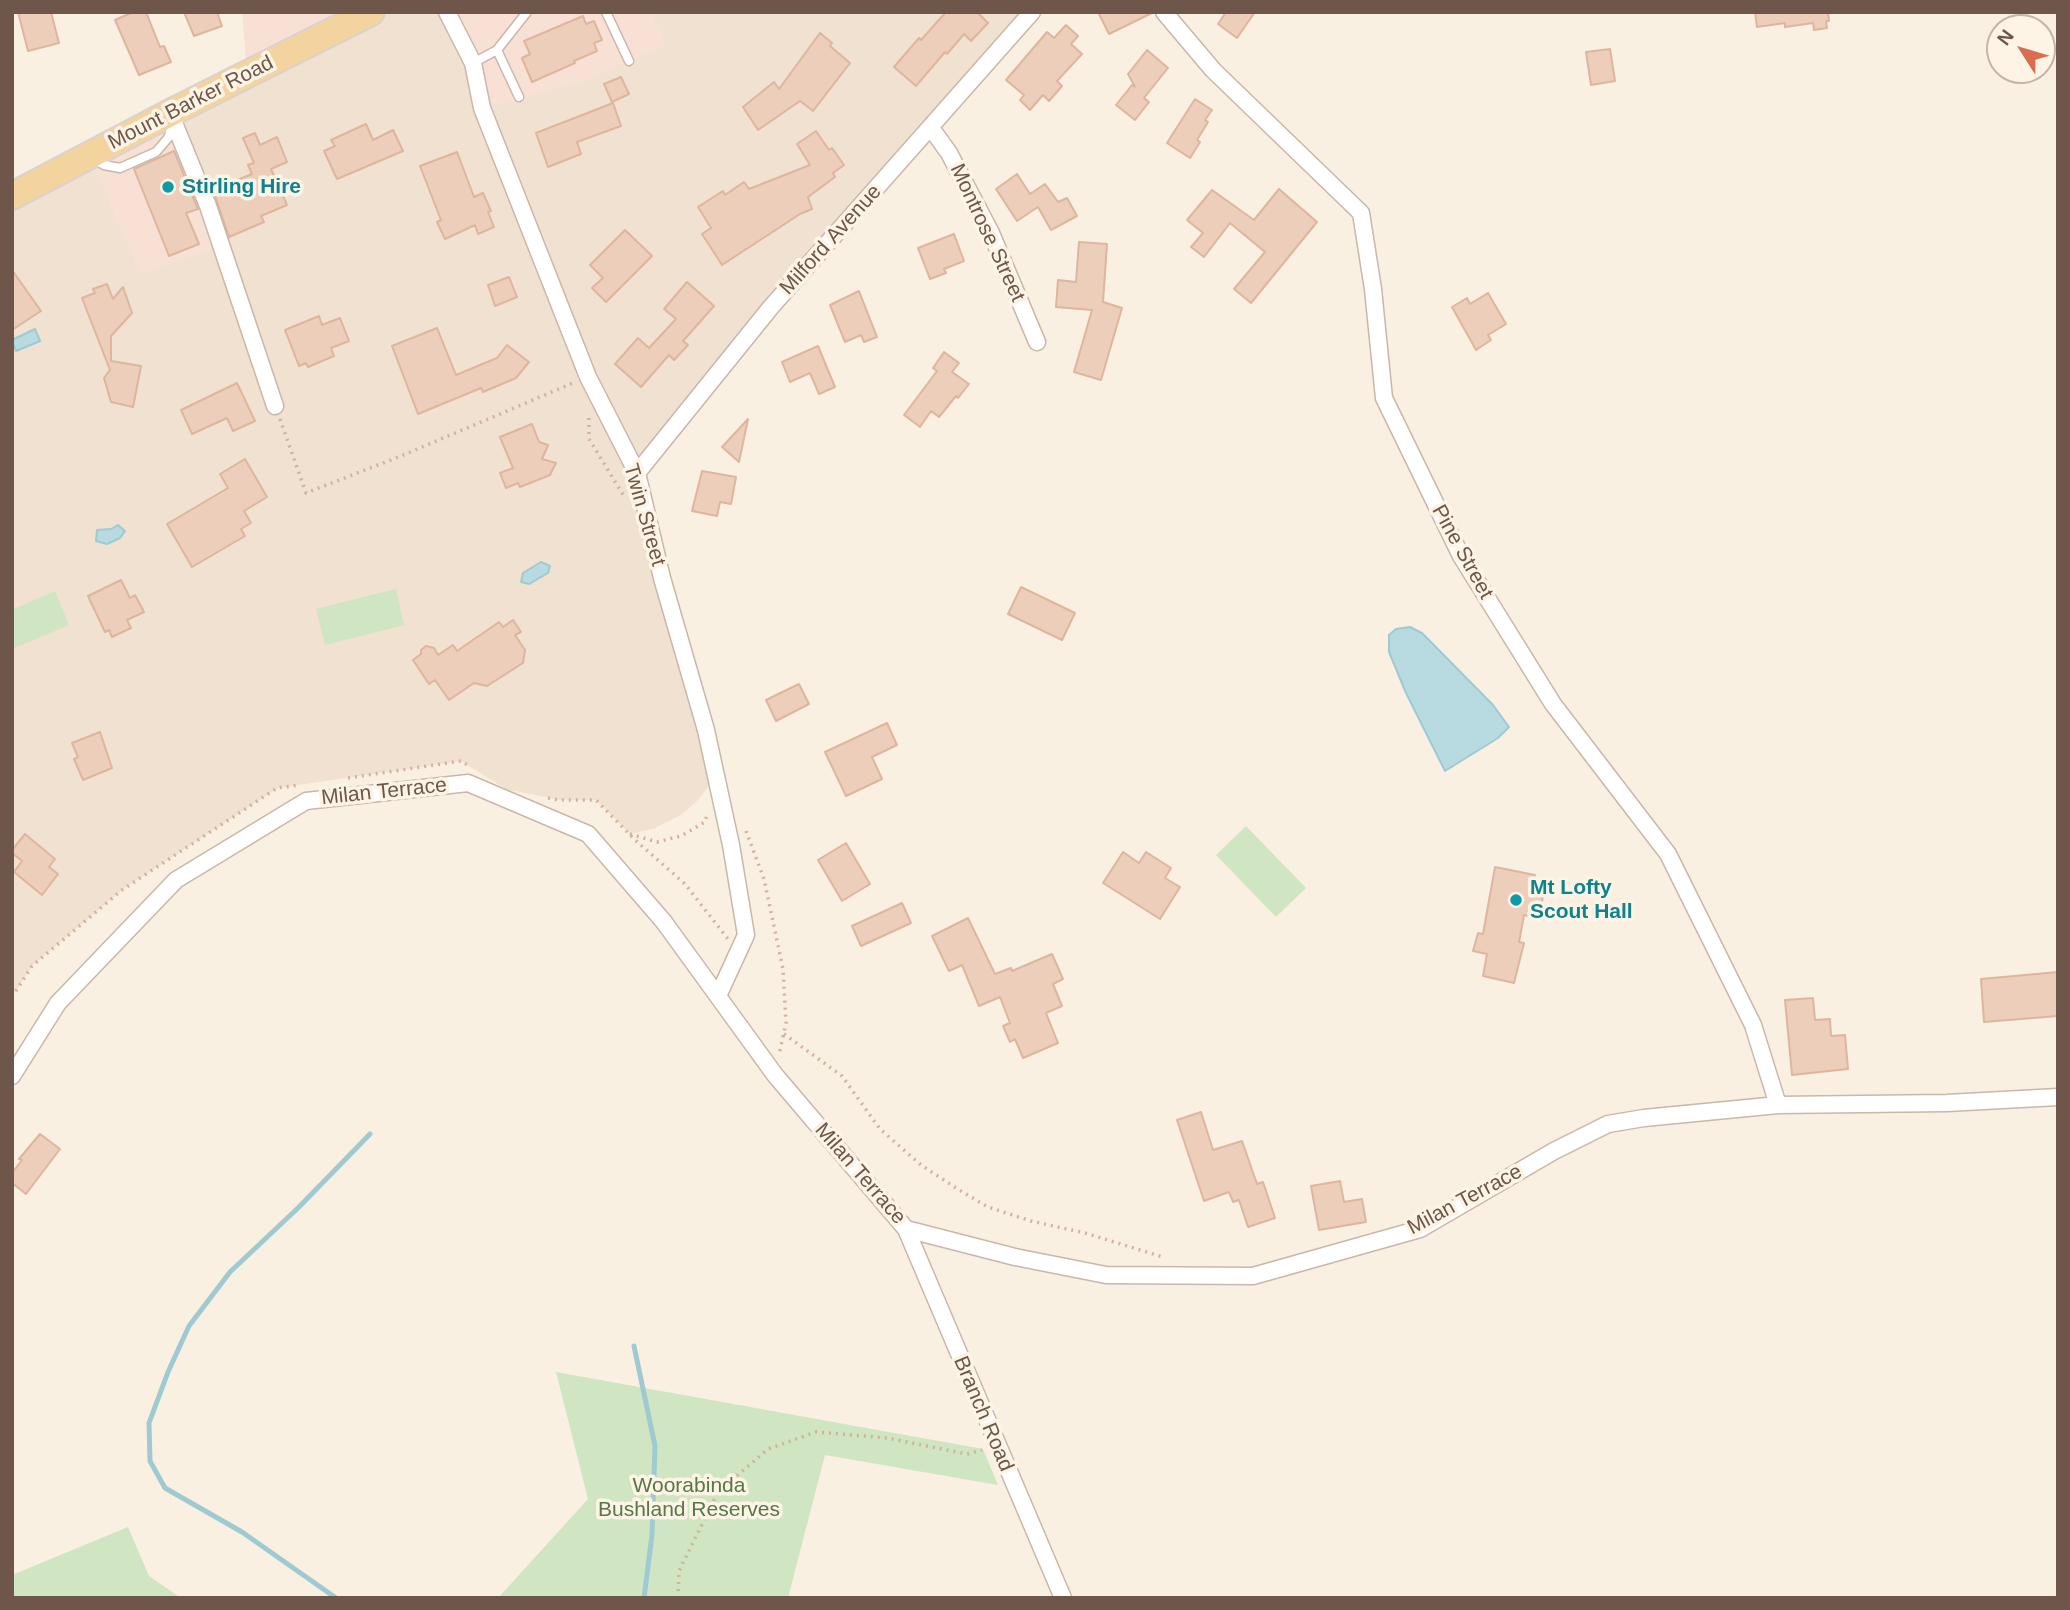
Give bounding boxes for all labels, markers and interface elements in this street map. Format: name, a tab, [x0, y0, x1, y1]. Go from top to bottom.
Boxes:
north arrow	[1986, 14, 2056, 84]
text: N	[1993, 25, 2018, 49]
street label: Mount Barker Road	[104, 50, 278, 156]
street label: Montrose Street	[944, 160, 1030, 306]
place label: Stirling Hire	[182, 174, 301, 200]
marker: Stirling Hire	[160, 179, 176, 195]
street label: Milford Avenue	[775, 180, 887, 300]
street label: Twin Street	[617, 461, 671, 569]
street label: Pine Street	[1426, 500, 1498, 604]
street label: Milan Terrace	[320, 773, 448, 811]
place label: Mt Lofty Scout Hall	[1530, 875, 1633, 925]
marker: Mt Lofty Scout Hall	[1508, 892, 1524, 908]
street label: Milan Terrace	[809, 1118, 911, 1230]
street label: Milan Terrace	[1403, 1159, 1527, 1241]
street label: Branch Road	[947, 1353, 1019, 1475]
park label: Woorabinda Bushland Reserves	[598, 1473, 780, 1523]

